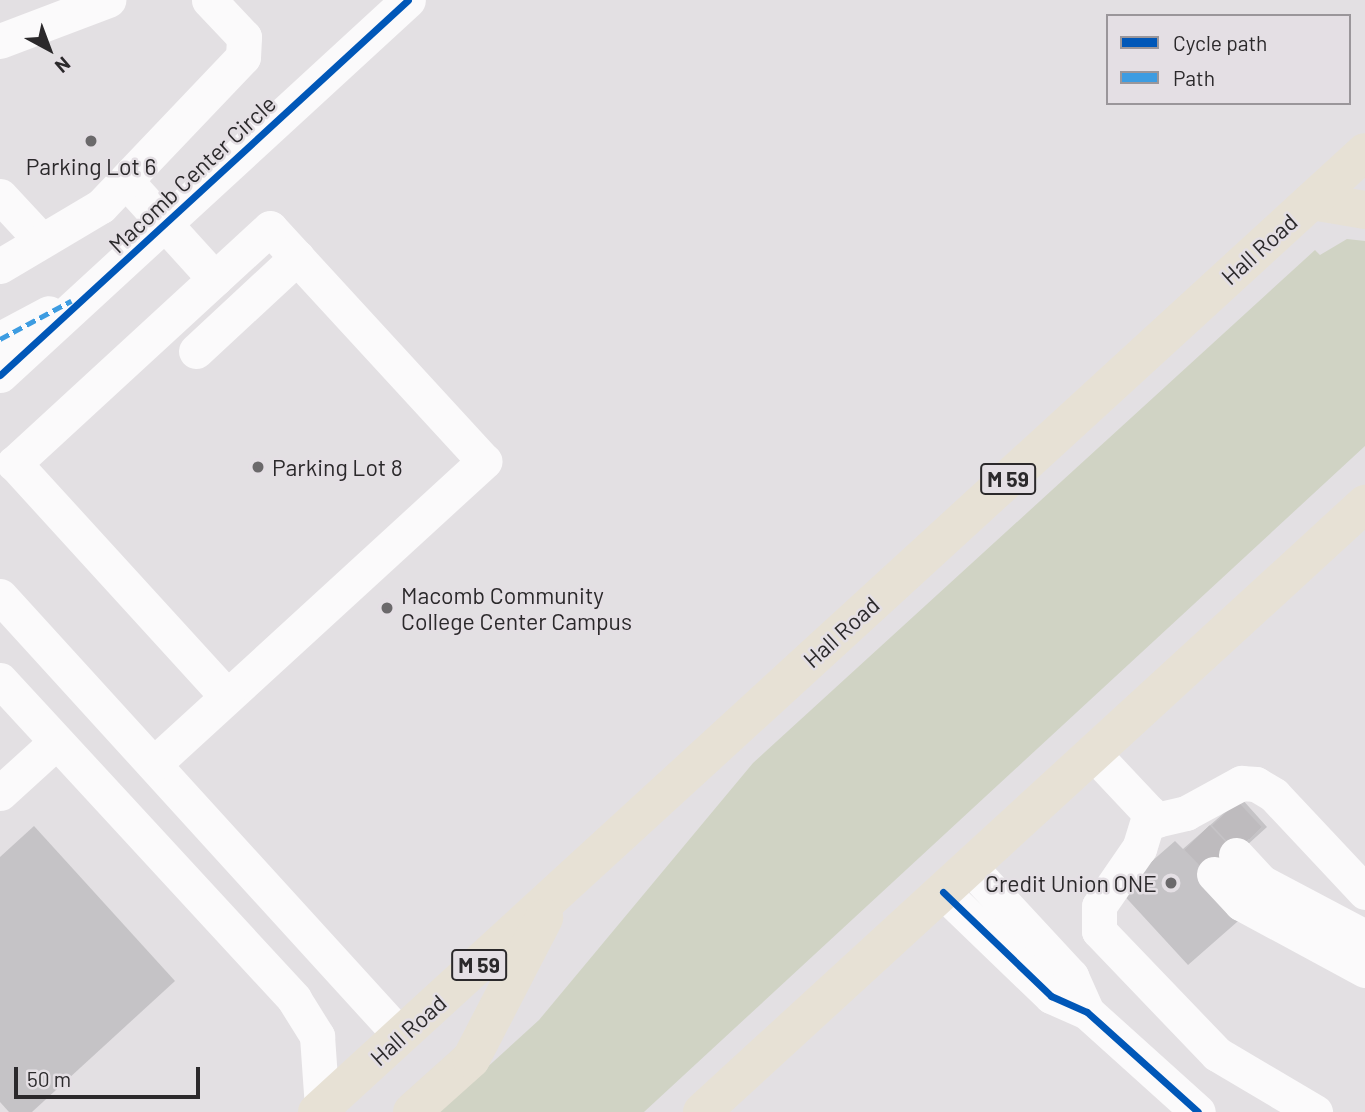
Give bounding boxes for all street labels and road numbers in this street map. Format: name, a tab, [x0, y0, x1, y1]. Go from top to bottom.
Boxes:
street label: Macomb Center Circle	[103, 89, 281, 259]
street label: Hall Road	[1215, 208, 1303, 290]
road number: M 59	[980, 462, 1036, 496]
street label: Hall Road	[797, 591, 885, 673]
road number: M 59	[451, 948, 507, 982]
street label: Hall Road	[364, 989, 452, 1071]

